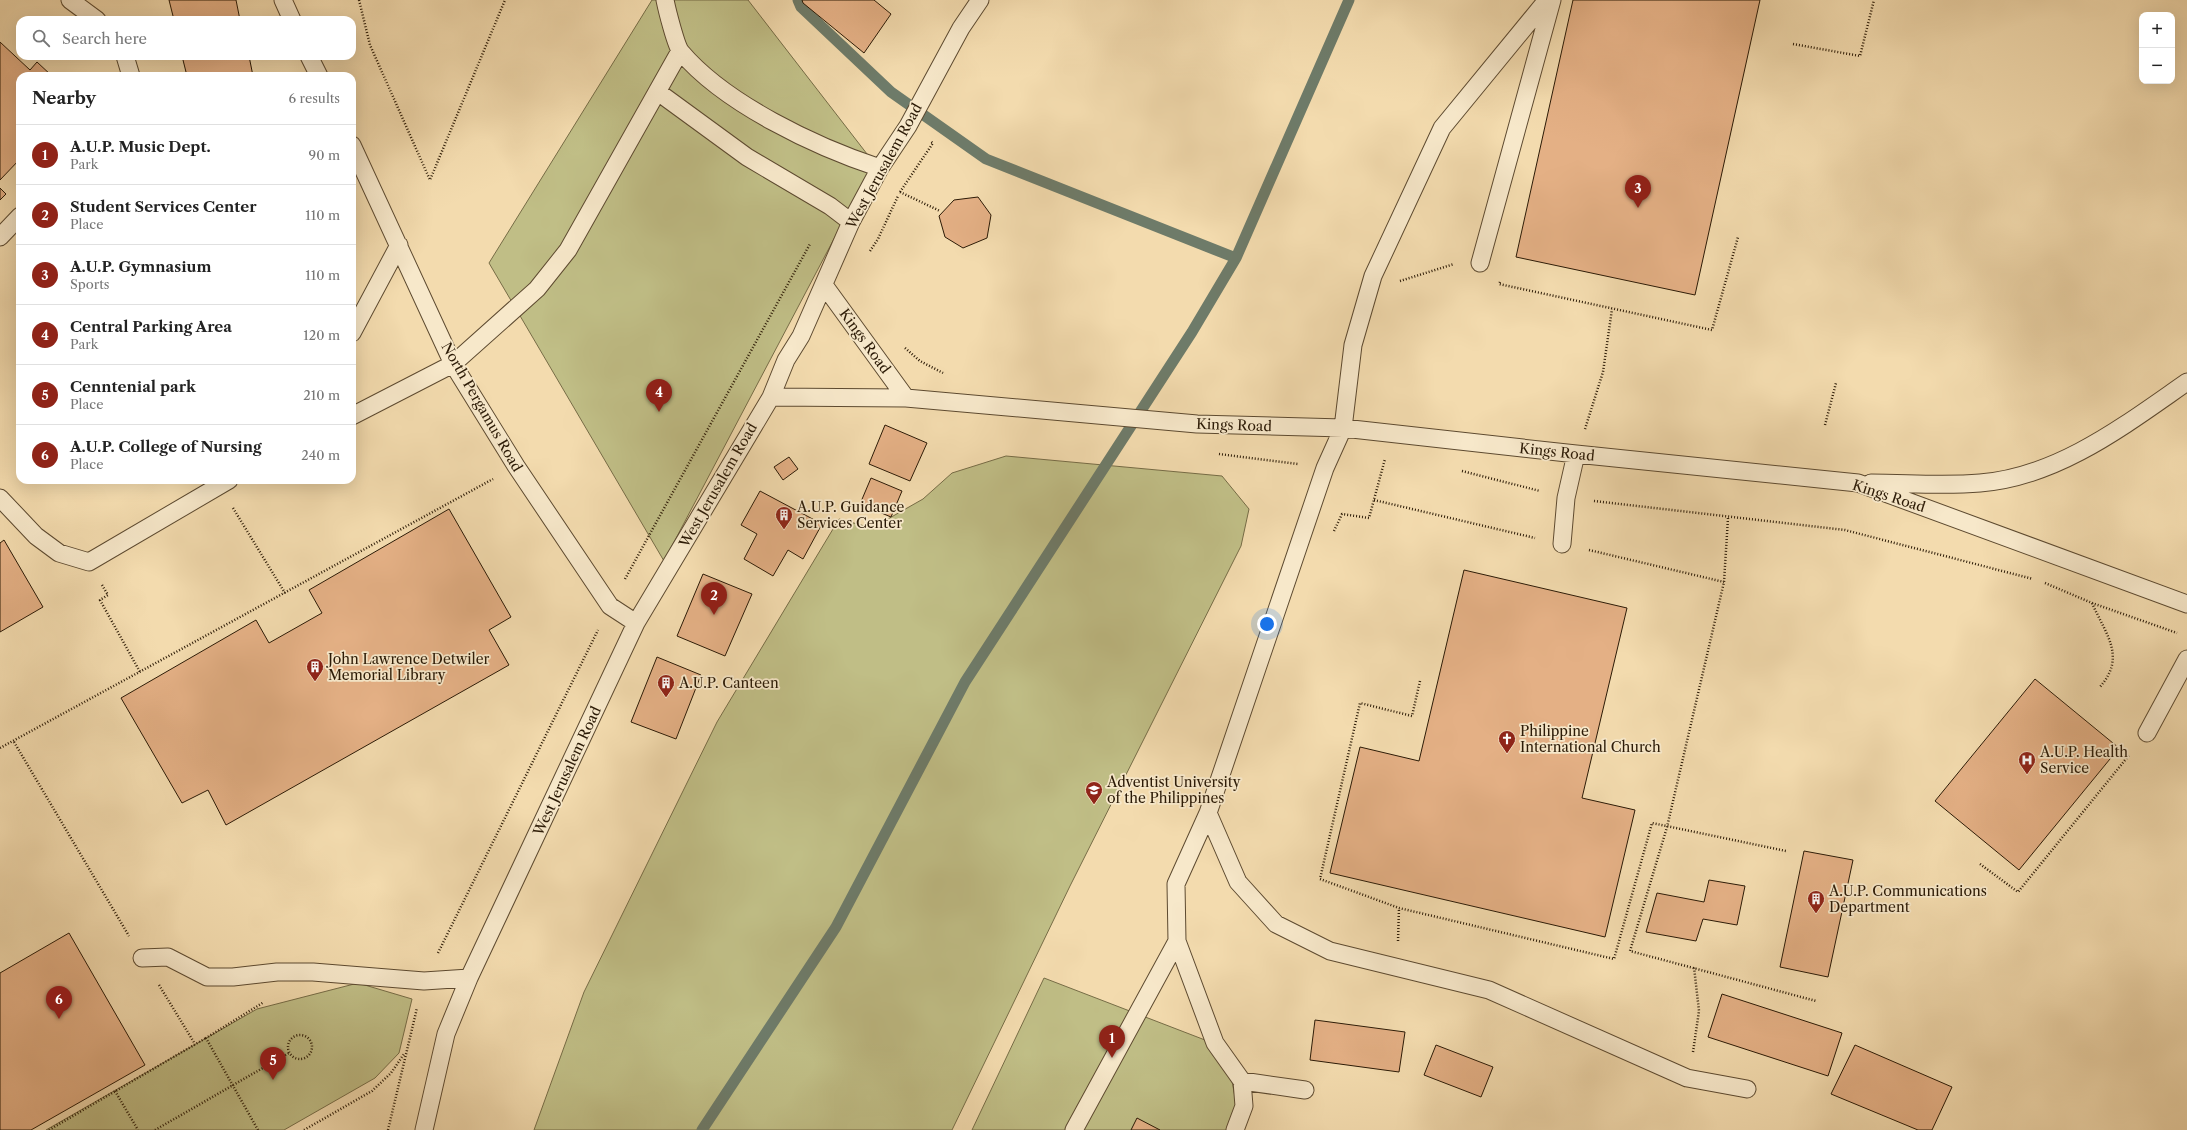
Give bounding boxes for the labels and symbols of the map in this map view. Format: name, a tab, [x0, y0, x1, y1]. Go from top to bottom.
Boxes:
street label: West Jerusalem Road	[842, 100, 926, 233]
pin: 3	[1625, 175, 1651, 208]
street label: Kings Road	[835, 305, 895, 377]
street label: North Pergamus Road	[438, 339, 527, 475]
pin: 4	[646, 379, 672, 412]
street label: Kings Road	[1196, 415, 1273, 435]
street label: West Jerusalem Road	[675, 419, 761, 551]
street label: Kings Road	[1518, 439, 1596, 465]
street label: Kings Road	[1850, 476, 1928, 516]
place label: A.U.P. Guidance Services Center	[796, 498, 905, 532]
building icon: A.U.P. Guidance Services Center	[774, 505, 794, 530]
pin: 2	[701, 582, 727, 615]
your location	[1257, 614, 1277, 634]
place label: John Lawrence Detwiler Memorial Library	[326, 650, 490, 684]
building icon: John Lawrence Detwiler Memorial Library	[305, 657, 325, 682]
building icon: A.U.P. Canteen	[656, 673, 676, 698]
place label: A.U.P. Canteen	[678, 674, 779, 692]
street label: West Jerusalem Road	[529, 703, 605, 839]
place label: Philippine International Church	[1520, 722, 1661, 756]
church icon: Philippine International Church	[1497, 729, 1517, 754]
place label: A.U.P. Health Service	[2039, 743, 2128, 777]
hospital icon: A.U.P. Health Service	[2017, 750, 2037, 775]
place label: Adventist University of the Philippines	[1106, 773, 1241, 807]
school or university icon: Adventist University of the Philippines	[1084, 780, 1104, 805]
place label: A.U.P. Communications Department	[1828, 882, 1987, 916]
building icon: A.U.P. Communications Department	[1806, 889, 1826, 914]
pin: 6	[46, 986, 72, 1019]
pin: 1	[1099, 1025, 1125, 1058]
pin: 5	[260, 1047, 286, 1080]

